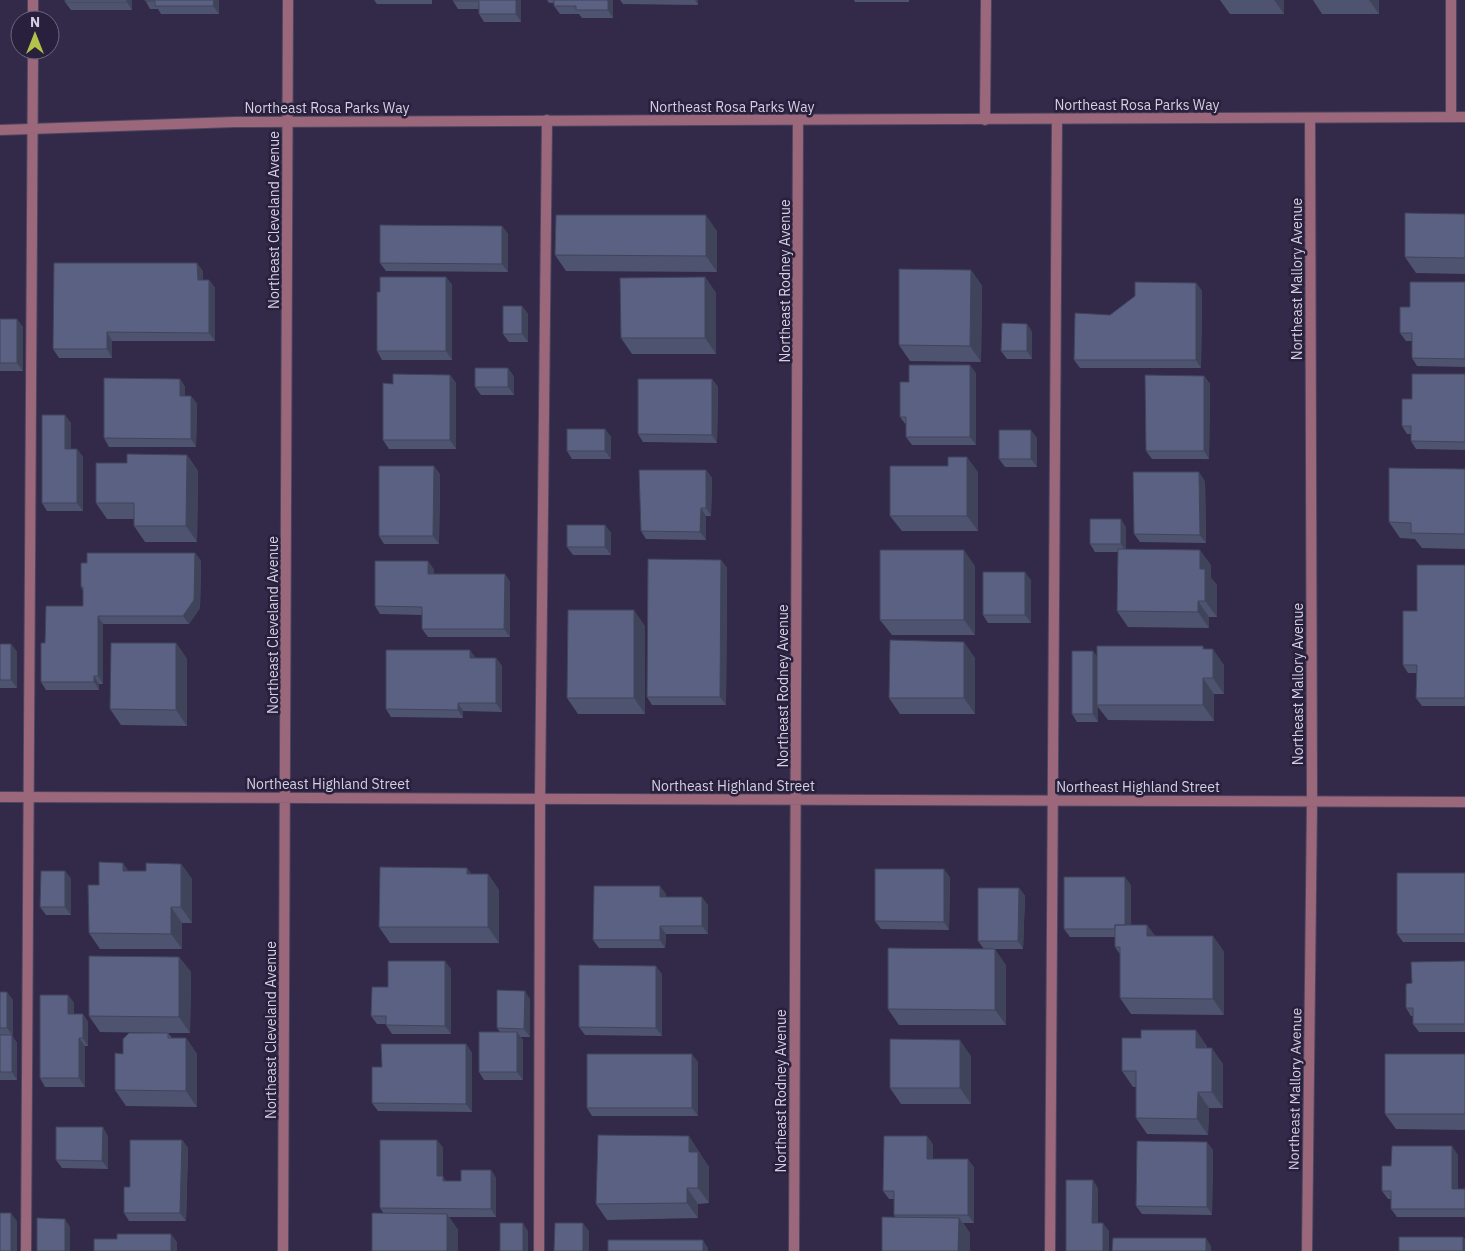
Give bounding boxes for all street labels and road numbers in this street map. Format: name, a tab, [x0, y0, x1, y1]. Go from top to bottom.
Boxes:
street label: Northeast Rosa Parks Way	[1054, 96, 1220, 114]
street label: Northeast Rosa Parks Way	[649, 98, 815, 116]
street label: Northeast Rosa Parks Way	[244, 99, 410, 117]
street label: Northeast Cleveland Avenue	[265, 131, 283, 309]
street label: Northeast Mallory Avenue	[1288, 197, 1306, 360]
street label: Northeast Rodney Avenue	[776, 199, 794, 363]
street label: Northeast Cleveland Avenue	[264, 536, 282, 714]
street label: Northeast Mallory Avenue	[1289, 602, 1307, 765]
street label: Northeast Rodney Avenue	[774, 604, 792, 768]
street label: Northeast Highland Street	[246, 775, 410, 793]
street label: Northeast Highland Street	[651, 777, 815, 795]
street label: Northeast Highland Street	[1056, 778, 1220, 796]
street label: Northeast Cleveland Avenue	[262, 941, 280, 1119]
street label: Northeast Mallory Avenue	[1285, 1007, 1305, 1170]
street label: Northeast Rodney Avenue	[772, 1009, 790, 1173]

